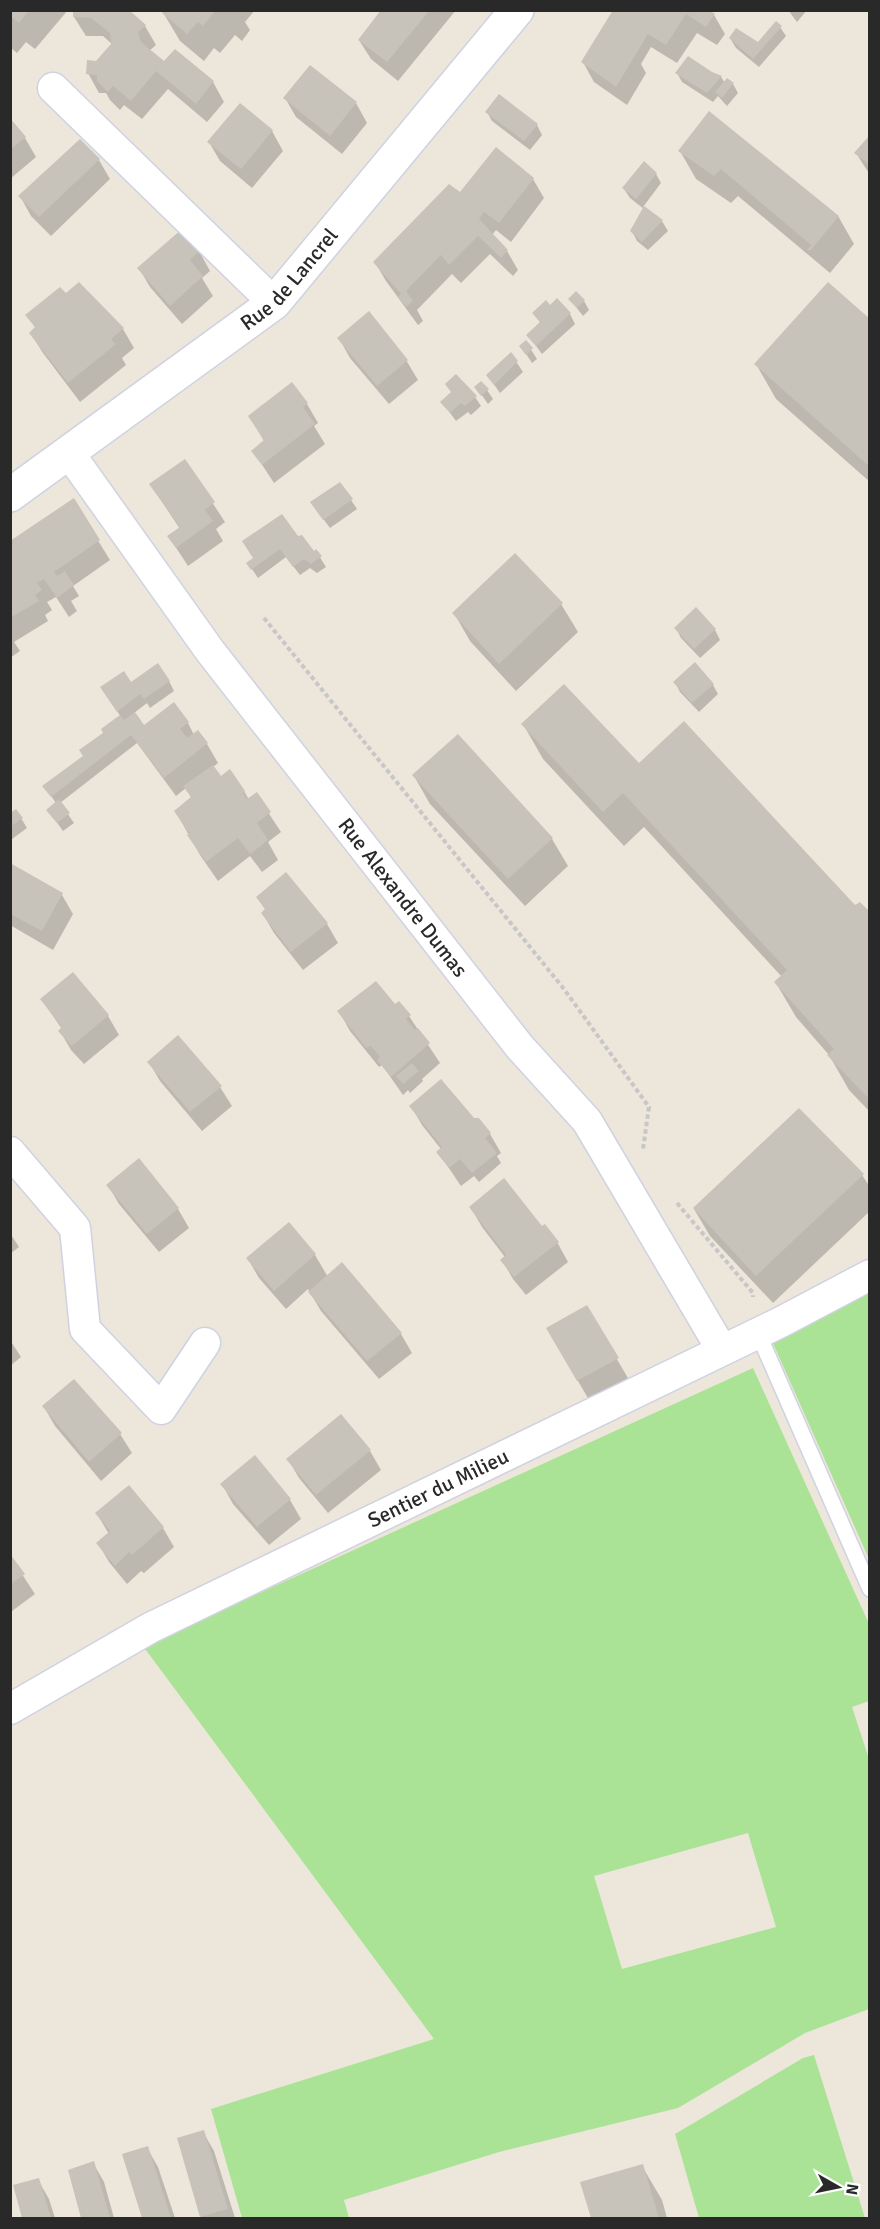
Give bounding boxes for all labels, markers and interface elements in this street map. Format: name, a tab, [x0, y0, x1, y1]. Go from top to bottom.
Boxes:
street label: Rue de Lancrel	[235, 223, 344, 336]
street label: Rue Alexandre Dumas	[333, 813, 473, 982]
street label: Sentier du Milieu	[363, 1443, 513, 1533]
north arrow	[808, 2157, 868, 2217]
text: N	[841, 2182, 863, 2196]

